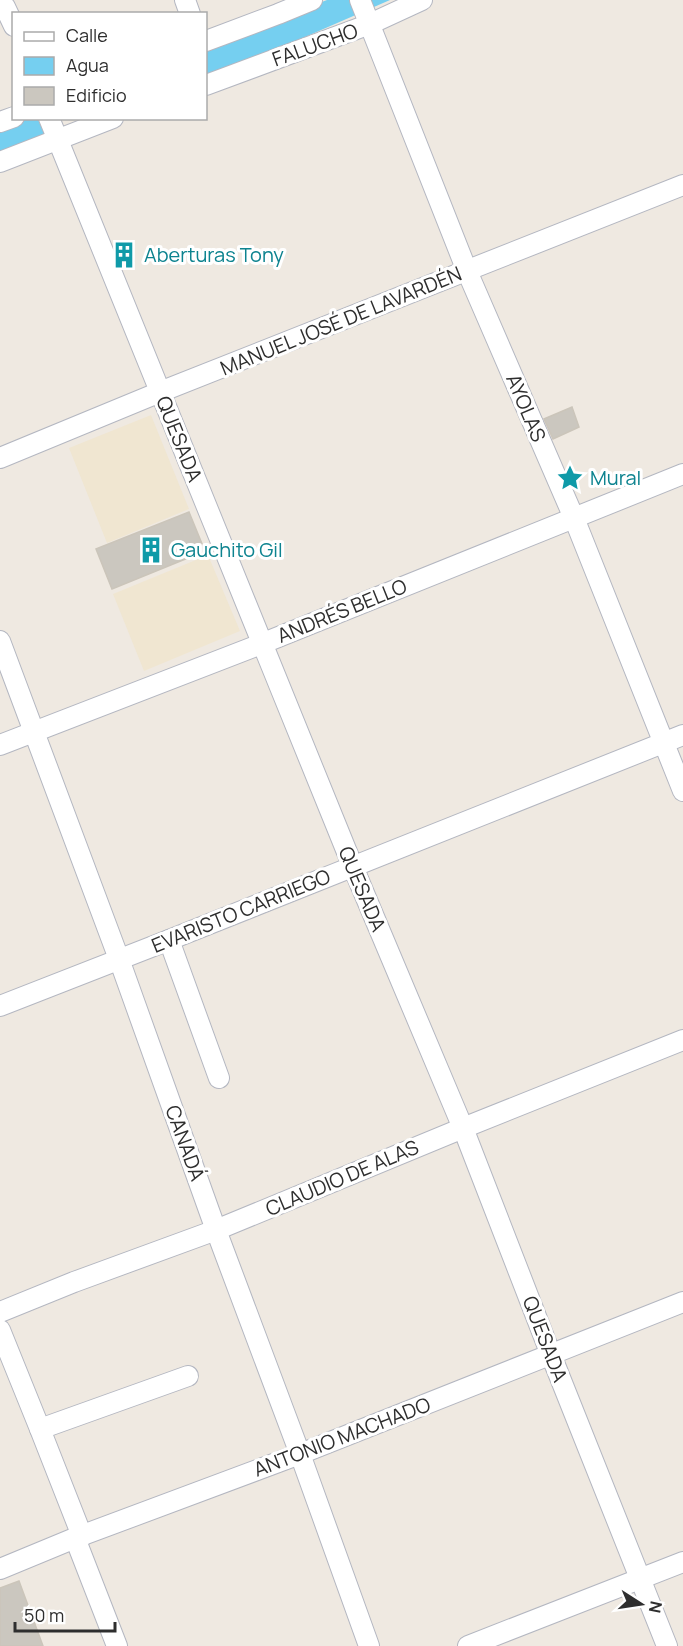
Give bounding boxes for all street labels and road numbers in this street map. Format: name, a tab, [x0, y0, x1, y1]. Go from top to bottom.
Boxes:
street label: FALUCHO	[268, 17, 361, 72]
street label: MANUEL JOSÉ DE LAVARDÉN	[216, 260, 466, 381]
street label: AYOLAS	[500, 370, 553, 446]
street label: QUESADA	[150, 392, 209, 486]
street label: ANDRÉS BELLO	[273, 572, 411, 649]
street label: QUESADA	[332, 842, 393, 936]
street label: EVARISTO CARRIEGO	[147, 862, 334, 959]
street label: CANADÁ	[159, 1101, 212, 1185]
street label: CLAUDIO DE ALAS	[261, 1133, 422, 1222]
street label: QUESADA	[517, 1292, 574, 1386]
street label: ANTONIO MACHADO	[250, 1390, 434, 1483]

